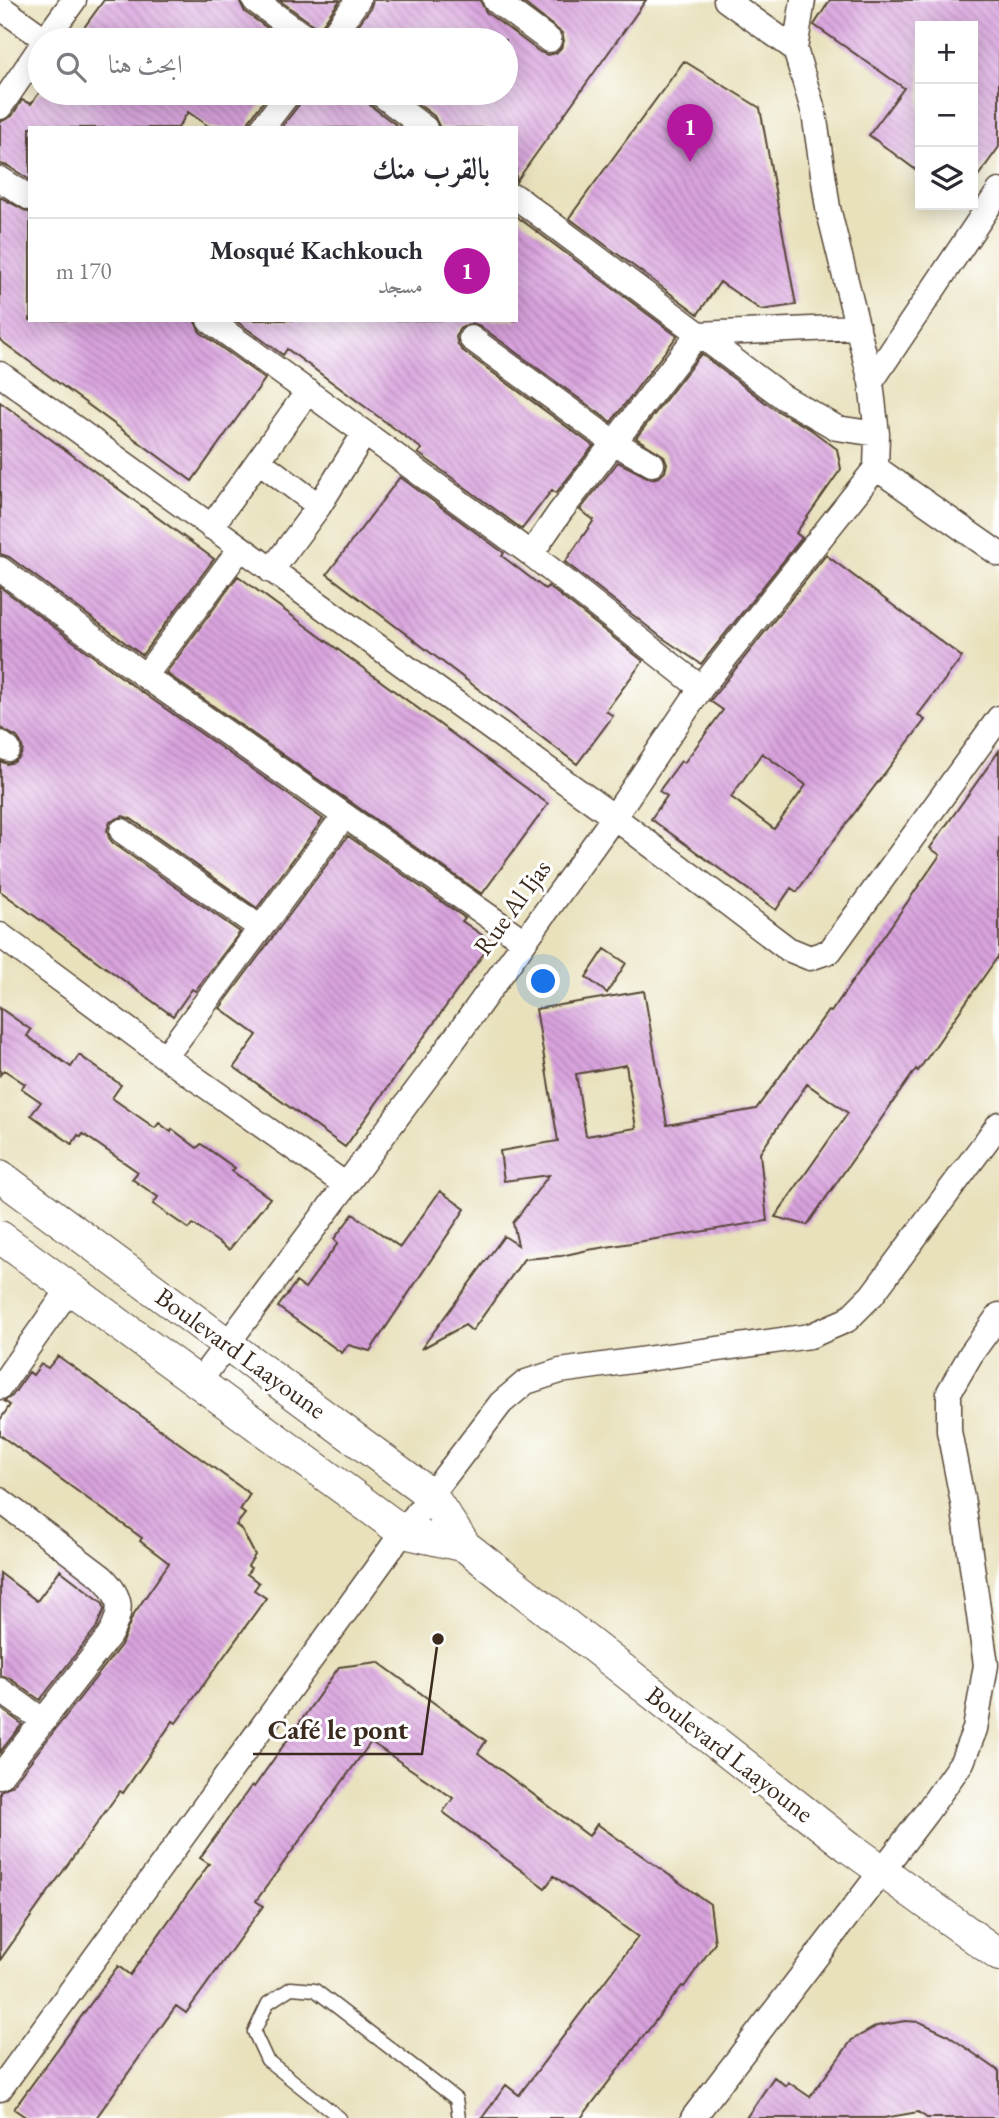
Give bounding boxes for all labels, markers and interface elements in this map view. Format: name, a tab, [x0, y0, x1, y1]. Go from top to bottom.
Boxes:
map controls	[915, 21, 978, 210]
button: +	[915, 21, 978, 84]
search box	[28, 28, 518, 105]
text: ابحث هنا	[108, 47, 183, 81]
icon: search	[52, 48, 90, 86]
button: −	[915, 84, 978, 147]
pin: 1	[667, 104, 713, 162]
button: layers	[915, 147, 978, 210]
text: بالقرب منك	[372, 149, 490, 188]
text: Mosqué Kachkouch	[210, 233, 423, 267]
text: 170 m	[56, 256, 112, 286]
text: 1	[461, 256, 473, 286]
text: مسجد	[378, 270, 423, 300]
street label: Rue Al Ijas	[466, 852, 558, 962]
your location	[526, 964, 560, 998]
street label: Boulevard Laayoune	[149, 1279, 333, 1427]
street label: Boulevard Laayoune	[639, 1678, 821, 1830]
callout: Café le pont	[253, 1705, 422, 1754]
text: Café le pont	[268, 1711, 409, 1747]

